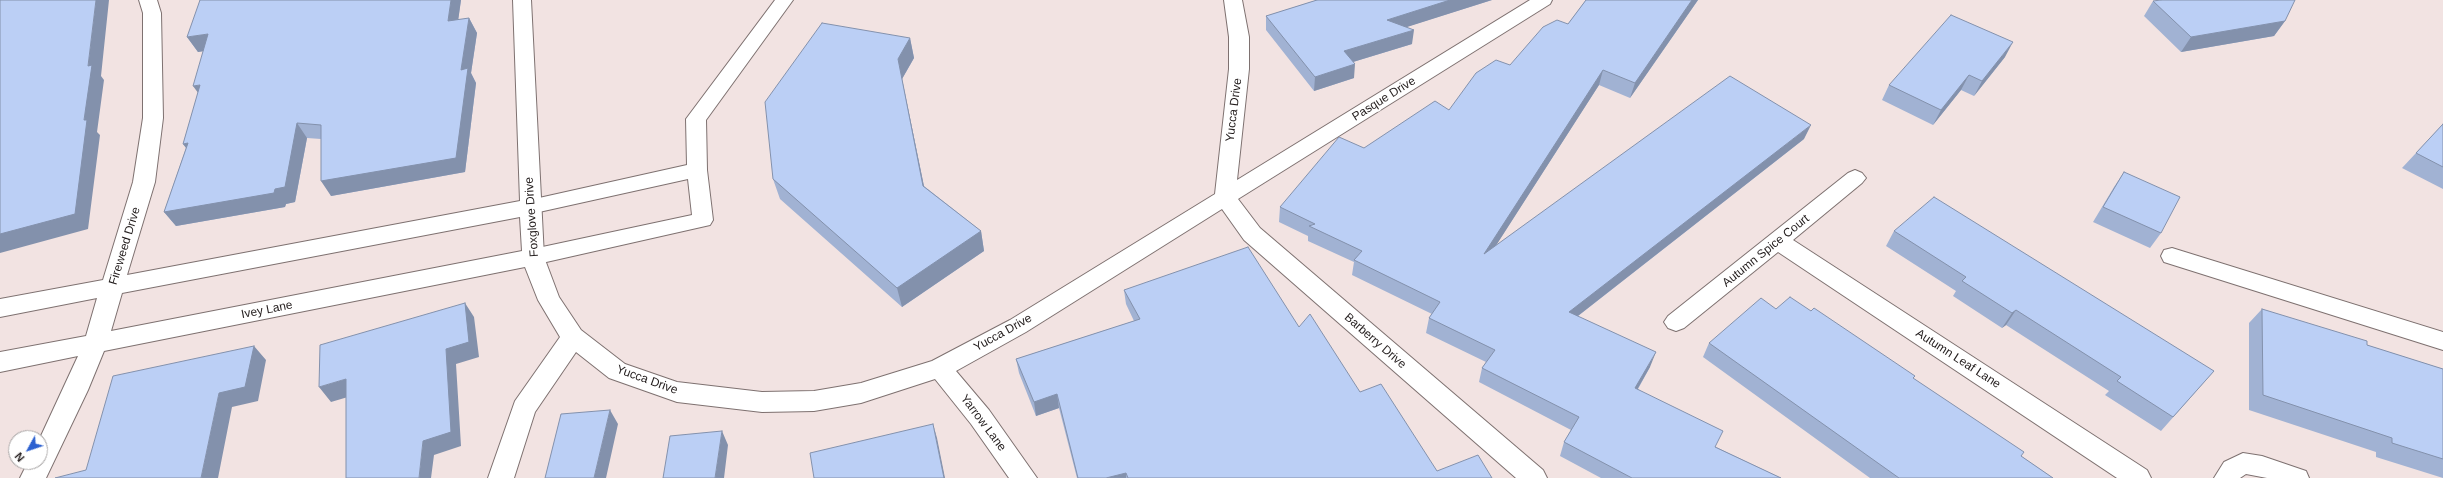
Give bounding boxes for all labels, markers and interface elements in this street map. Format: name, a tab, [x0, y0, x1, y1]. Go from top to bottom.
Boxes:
street label: Pasque Drive	[1350, 74, 1418, 124]
street label: Yucca Drive	[1223, 77, 1245, 143]
street label: Foxglove Drive	[522, 177, 542, 257]
street label: Fireweed Drive	[106, 205, 144, 287]
street label: Autumn Spice Court	[1720, 212, 1812, 290]
street label: Ivey Lane	[240, 298, 294, 322]
street label: Barberry Drive	[1341, 310, 1409, 372]
street label: Yucca Drive	[972, 311, 1034, 355]
street label: Autumn Leaf Lane	[1913, 326, 2003, 392]
street label: Yucca Drive	[614, 362, 680, 398]
street label: Yarrow Lane	[957, 392, 1009, 454]
north arrow	[8, 430, 48, 470]
text: N	[12, 450, 27, 464]

